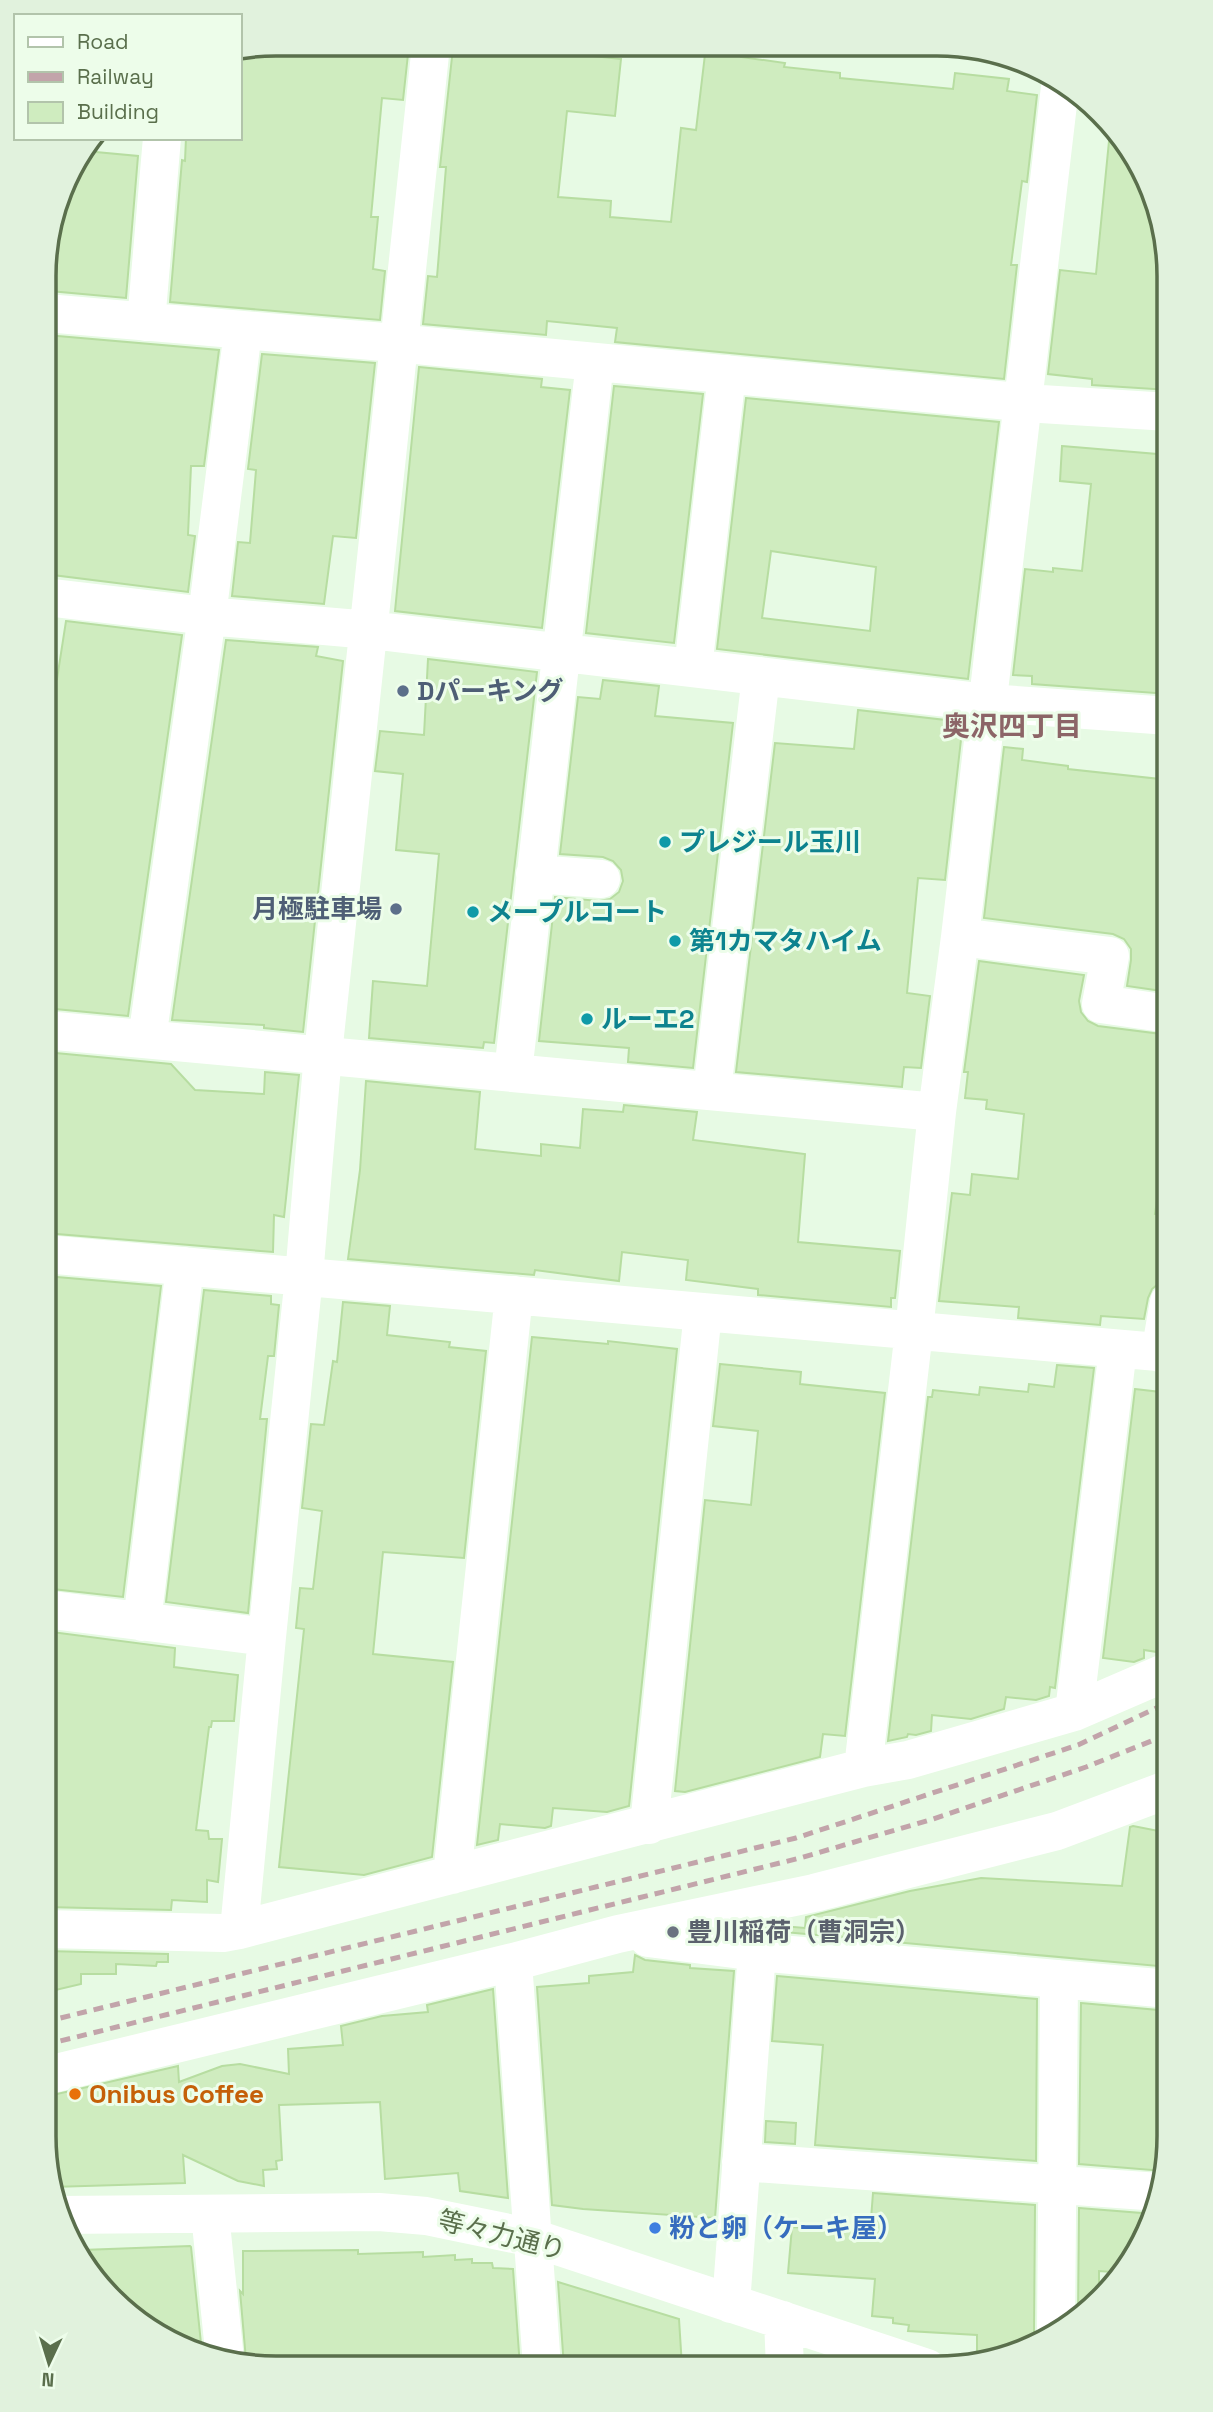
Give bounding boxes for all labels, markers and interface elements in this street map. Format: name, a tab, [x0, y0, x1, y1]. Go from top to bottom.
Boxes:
legend	[14, 14, 242, 140]
text: Road	[77, 28, 129, 55]
text: Railway	[77, 63, 154, 90]
text: Building	[77, 98, 159, 125]
place label: Dパーキング	[417, 674, 564, 708]
marker: Dパーキング	[395, 683, 411, 699]
district label: 奥沢四丁目	[942, 708, 1082, 744]
place label: プレジール玉川	[679, 825, 861, 859]
marker: プレジール玉川	[657, 834, 673, 850]
place label: 月極駐車場	[252, 892, 382, 926]
place label: メープルコート	[487, 895, 667, 929]
marker: 月極駐車場	[388, 901, 404, 917]
marker: メープルコート	[465, 904, 481, 920]
place label: 第1カマタハイム	[689, 924, 882, 958]
marker: 第1カマタハイム	[667, 933, 683, 949]
place label: ルーエ2	[601, 1002, 694, 1036]
marker: ルーエ2	[579, 1011, 595, 1027]
place label: 豊川稲荷（曹洞宗）	[687, 1915, 921, 1949]
marker: 豊川稲荷（曹洞宗）	[665, 1924, 681, 1940]
place label: Onibus Coffee	[89, 2077, 264, 2111]
marker: Onibus Coffee	[67, 2086, 83, 2102]
street label: 等々力通り	[435, 2203, 569, 2267]
place label: 粉と卵（ケーキ屋）	[669, 2211, 903, 2245]
marker: 粉と卵（ケーキ屋）	[647, 2220, 663, 2236]
north arrow	[14, 2328, 84, 2398]
text: N	[41, 2367, 55, 2392]

